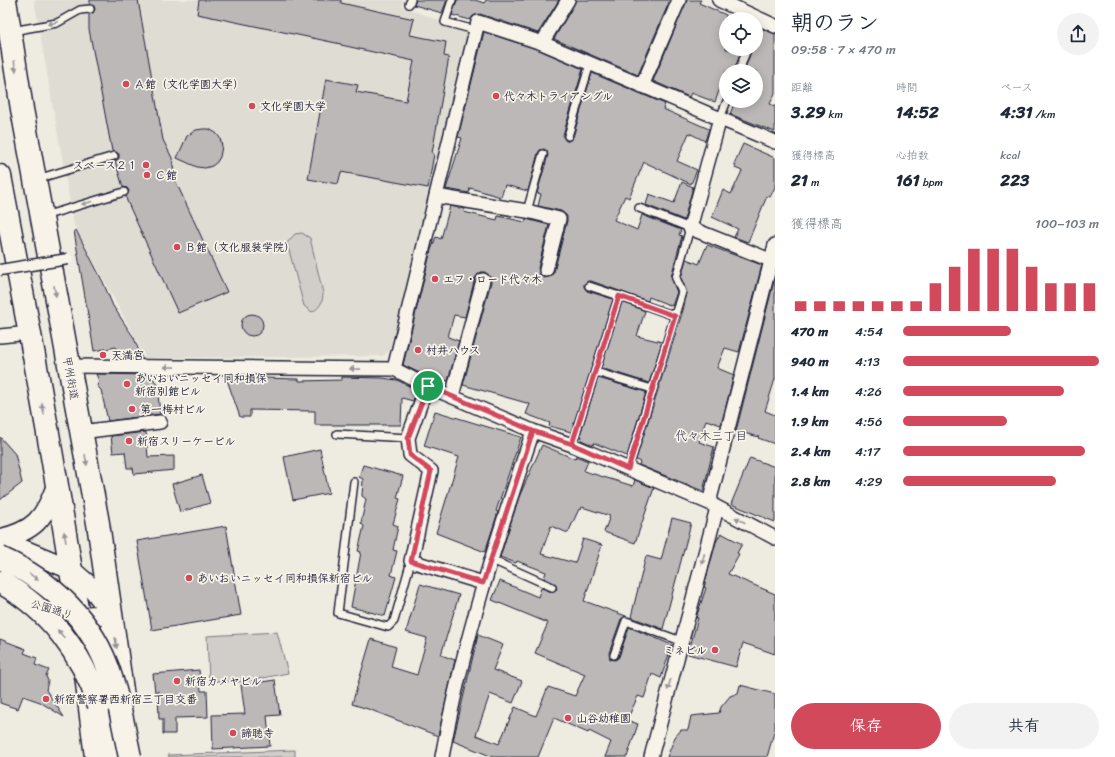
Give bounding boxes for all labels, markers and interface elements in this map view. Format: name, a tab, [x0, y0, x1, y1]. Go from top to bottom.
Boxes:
text: 朝のラン	[791, 3, 879, 42]
map controls	[719, 12, 763, 108]
button: locate	[719, 12, 763, 56]
button: share	[1057, 13, 1099, 55]
one-way arrow	[47, 20, 60, 26]
text: 09:58 · 7 × 470 m	[791, 38, 896, 61]
one-way arrow	[12, 60, 18, 72]
button: layers	[719, 64, 763, 108]
place label: Ａ館（文化学園大学）	[134, 75, 244, 94]
text: 距離	[791, 78, 813, 97]
text: 時間	[896, 78, 918, 97]
text: ペース	[1000, 78, 1033, 97]
marker: Ａ館（文化学園大学）	[121, 79, 131, 89]
place label: 代々木トライアングル	[504, 87, 613, 106]
marker: 代々木トライアングル	[491, 91, 501, 101]
place label: 文化学園大学	[260, 97, 326, 116]
text: 3.29	[791, 97, 826, 127]
text: 14:52	[896, 97, 939, 127]
text: 4:31	[1000, 97, 1033, 127]
marker: 文化学園大学	[247, 101, 257, 111]
text: km	[826, 105, 843, 124]
text: /km	[1033, 105, 1055, 124]
text: 獲得標高	[791, 146, 835, 165]
text: 心拍数	[896, 146, 929, 165]
text: kcal	[1000, 146, 1020, 165]
place label: スペース２１	[73, 156, 138, 175]
marker: スペース２１	[141, 160, 151, 170]
text: 21	[791, 165, 808, 195]
text: 161	[896, 165, 920, 195]
text: 223	[1000, 165, 1029, 195]
place label: Ｃ館	[155, 166, 177, 185]
marker: Ｃ館	[142, 170, 152, 180]
text: m	[808, 173, 819, 192]
text: bpm	[920, 173, 943, 192]
one-way arrow	[81, 200, 93, 206]
text: 獲得標高	[791, 212, 843, 235]
text: 100–103 m	[1035, 212, 1099, 235]
place label: Ｂ館（文化服装学院）	[185, 238, 295, 257]
marker: Ｂ館（文化服装学院）	[172, 242, 182, 252]
place label: エフ・ロード代々木	[443, 270, 542, 289]
marker: エフ・ロード代々木	[430, 274, 440, 284]
one-way arrow	[53, 284, 59, 297]
text: 470 m	[791, 320, 828, 343]
text: 4:54	[855, 320, 883, 343]
place label: 村井ハウス	[426, 341, 480, 360]
marker: 村井ハウス	[413, 345, 423, 355]
place label: 天満宮	[111, 346, 144, 365]
marker: 天満宮	[98, 350, 108, 360]
text: 940 m	[791, 350, 829, 373]
text: 4:13	[855, 350, 880, 373]
street label: 甲州街道	[57, 355, 84, 401]
one-way arrow	[163, 363, 175, 370]
one-way arrow	[348, 366, 361, 372]
place label: あいおいニッセイ同和損保 新宿別館ビル	[135, 369, 267, 401]
pin	[411, 369, 445, 403]
icon: arrive	[417, 375, 439, 397]
marker: あいおいニッセイ同和損保 新宿別館ビル	[122, 379, 132, 389]
text: 1.4 km	[791, 380, 829, 403]
text: 4:26	[855, 380, 882, 403]
place label: 第一梅村ビル	[140, 400, 206, 419]
one-way arrow	[40, 402, 46, 415]
marker: 第一梅村ビル	[127, 404, 137, 414]
text: 1.9 km	[791, 410, 829, 433]
text: 4:56	[855, 410, 882, 433]
district label: 代々木三丁目	[675, 425, 747, 447]
place label: 新宿スリーケービル	[137, 432, 236, 451]
marker: 新宿スリーケービル	[124, 436, 134, 446]
text: 2.4 km	[791, 440, 831, 463]
text: 4:17	[855, 440, 880, 463]
one-way arrow	[83, 454, 89, 466]
text: 2.8 km	[791, 470, 831, 493]
text: 4:29	[855, 470, 883, 493]
one-way arrow	[735, 517, 746, 523]
one-way arrow	[62, 531, 68, 543]
one-way arrow	[700, 553, 706, 565]
place label: あいおいニッセイ同和損保新宿ビル	[197, 569, 373, 588]
one-way arrow	[29, 572, 40, 581]
marker: あいおいニッセイ同和損保新宿ビル	[184, 573, 194, 583]
street label: 公園通り	[28, 594, 76, 625]
one-way arrow	[57, 629, 66, 640]
one-way arrow	[113, 637, 119, 649]
place label: ミネビル	[663, 641, 707, 660]
marker: ミネビル	[710, 645, 720, 655]
place label: 新宿カメヤビル	[185, 672, 262, 691]
marker: 新宿カメヤビル	[172, 676, 182, 686]
one-way arrow	[666, 678, 672, 691]
place label: 新宿警察署西新宿三丁目交番	[54, 690, 197, 709]
marker: 新宿警察署西新宿三丁目交番	[41, 694, 51, 704]
button: 保存	[791, 703, 941, 749]
button: 共有	[949, 703, 1099, 749]
place label: 山谷幼稚園	[576, 709, 631, 728]
marker: 山谷幼稚園	[563, 713, 573, 723]
place label: 諦聴寺	[241, 724, 274, 743]
marker: 諦聴寺	[228, 728, 238, 738]

